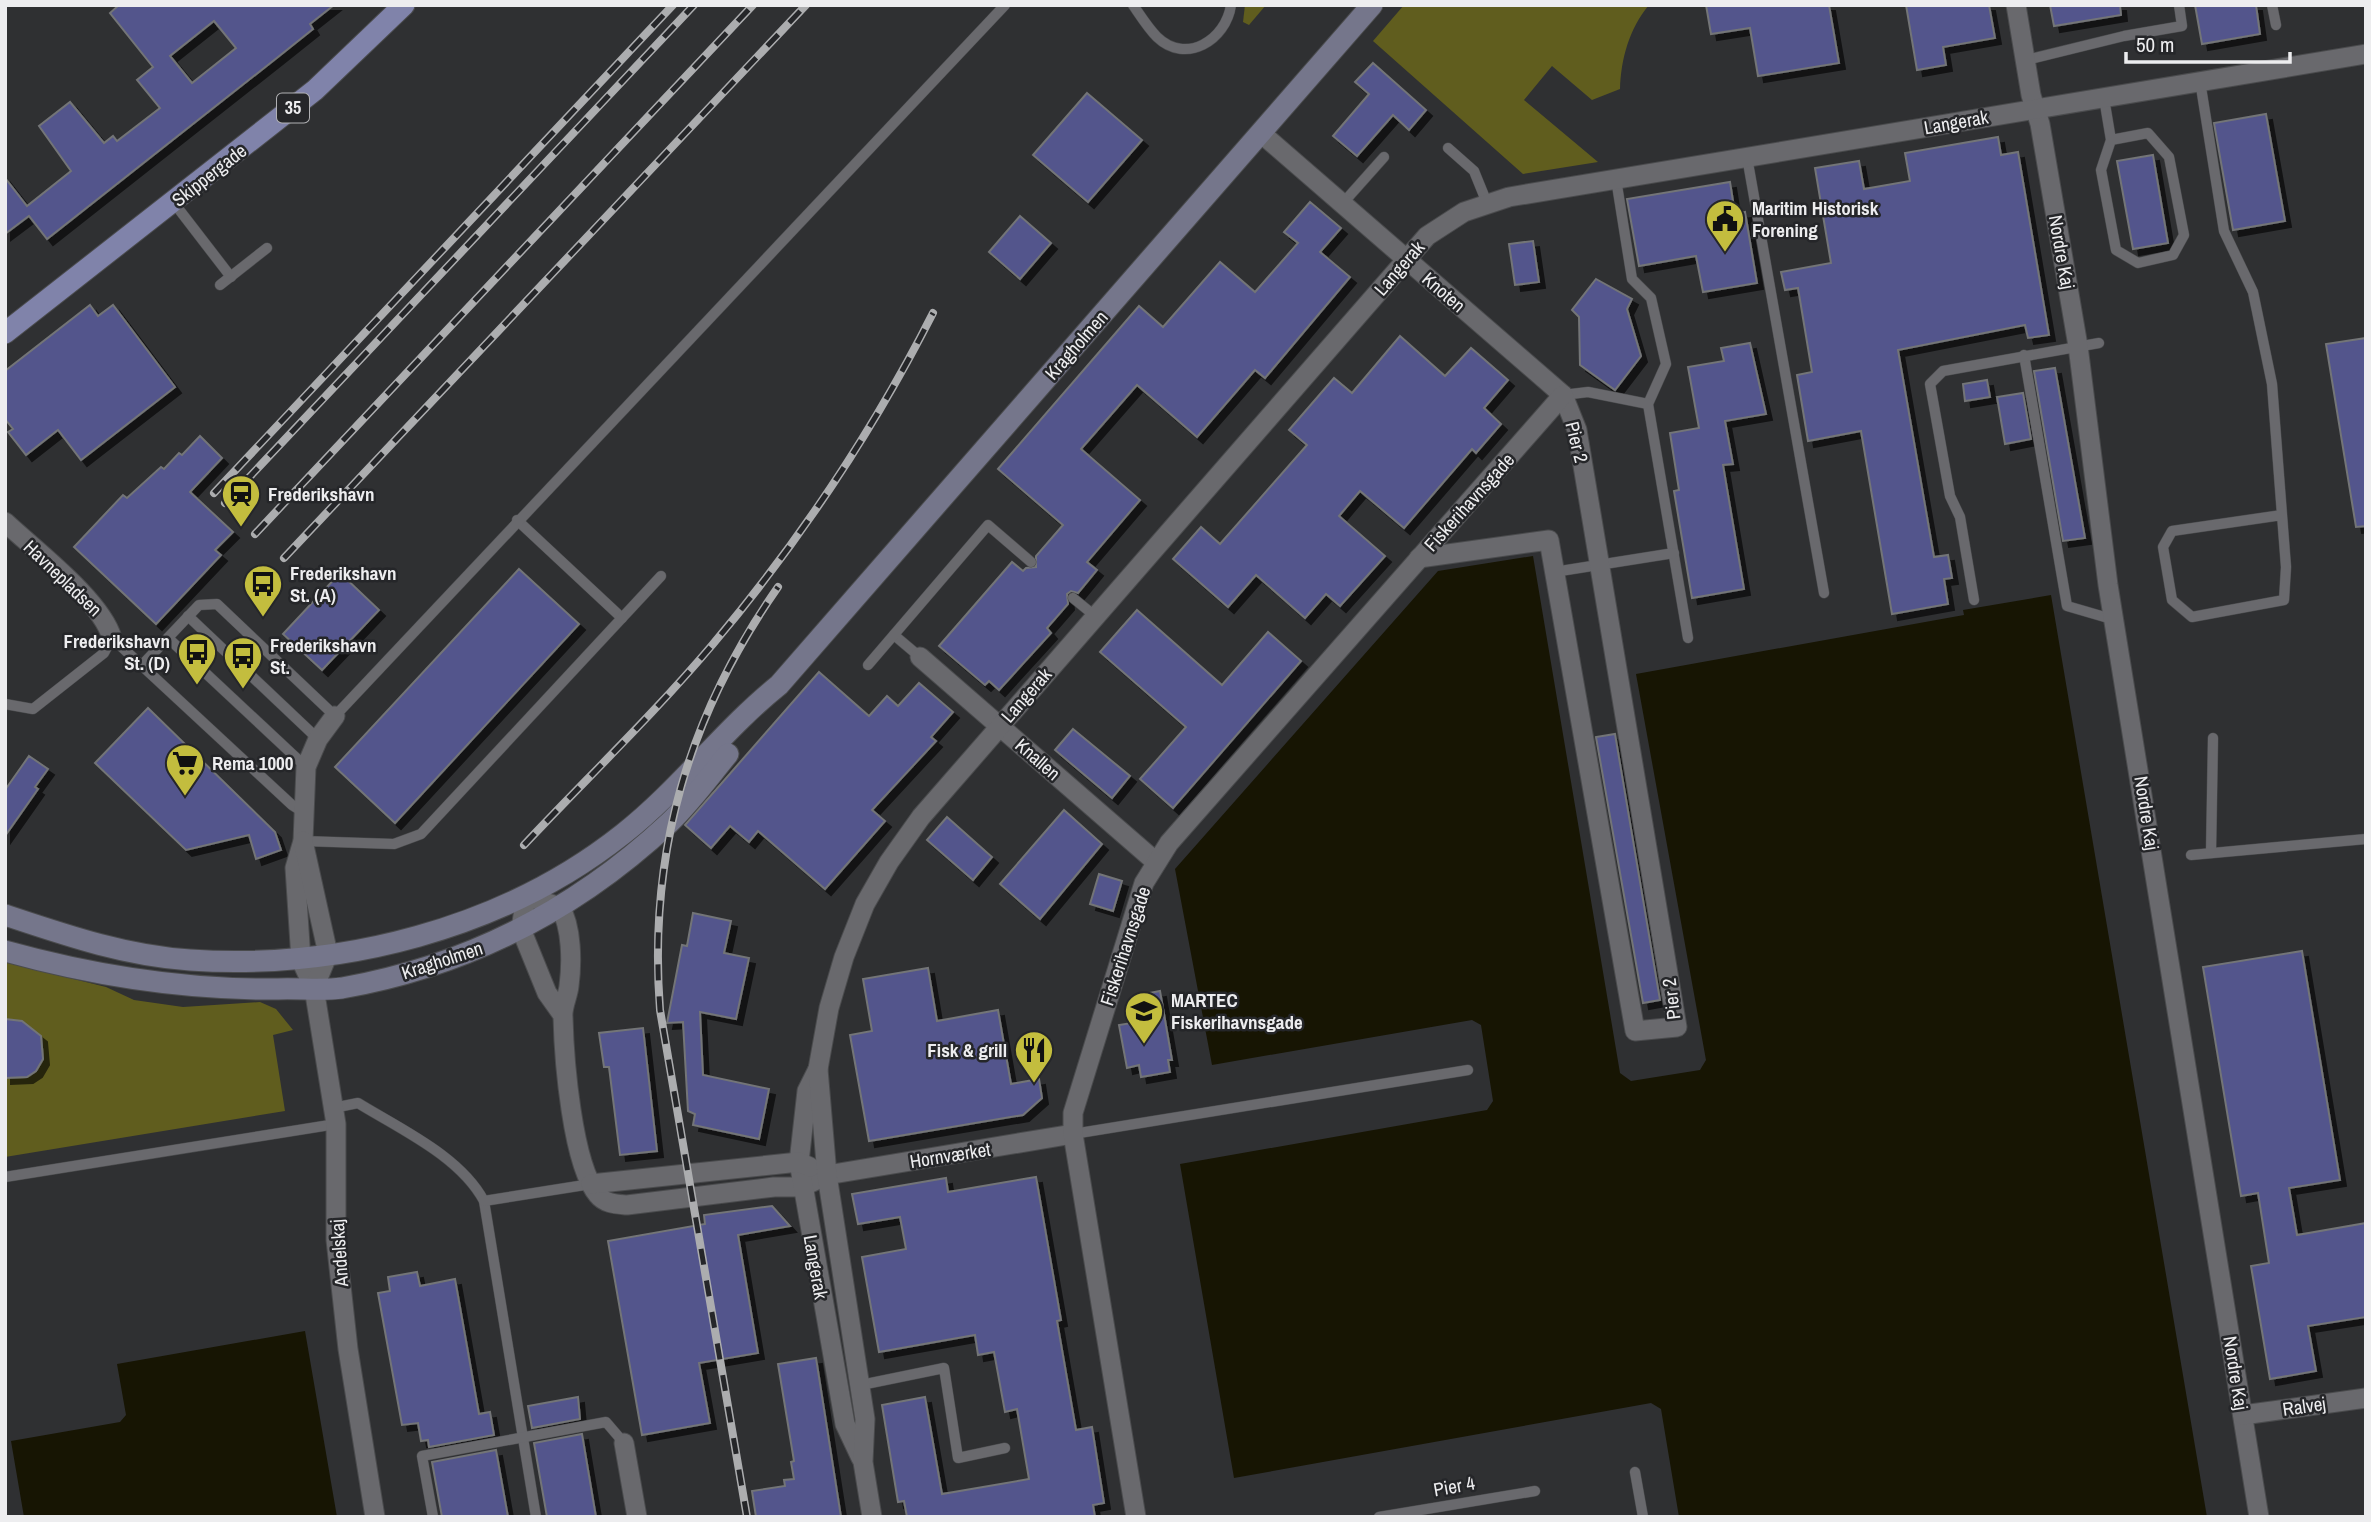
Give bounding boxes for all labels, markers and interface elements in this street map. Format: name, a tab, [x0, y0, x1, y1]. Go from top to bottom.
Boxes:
scale bar	[2126, 21, 2290, 65]
text: 50 m	[2136, 30, 2174, 59]
road number: 35	[277, 94, 309, 122]
street label: Langerak	[1922, 104, 1990, 140]
street label: Skippergade	[166, 138, 252, 212]
place label: Maritim Historisk Forening	[1752, 195, 1879, 243]
public building icon: Maritim Historisk Forening	[1704, 198, 1746, 253]
street label: Nordre Kaj	[2043, 213, 2081, 291]
street label: Langerak	[1368, 235, 1430, 301]
street label: Knoten	[1417, 266, 1471, 318]
street label: Kragholmen	[1039, 305, 1113, 385]
street label: Pier 2	[1559, 419, 1595, 465]
street label: Fiskerihavnsgade	[1418, 447, 1520, 557]
station icon: Frederikshavn	[220, 473, 262, 528]
place label: Frederikshavn	[268, 481, 375, 507]
street label: Havnepladsen	[18, 534, 108, 622]
place label: Frederikshavn St. (A)	[290, 560, 397, 608]
bus stop icon: Frederikshavn St. (A)	[242, 563, 284, 618]
place label: Frederikshavn St. (D)	[63, 628, 170, 676]
bus stop icon: Frederikshavn St. (D)	[176, 631, 218, 686]
place label: Frederikshavn St.	[270, 632, 377, 680]
bus stop icon: Frederikshavn St.	[222, 635, 264, 690]
street label: Langerak	[995, 662, 1057, 728]
street label: Knallen	[1010, 732, 1066, 786]
supermarket icon: Rema 1000	[164, 742, 206, 797]
place label: Rema 1000	[212, 750, 294, 776]
street label: Nordre Kaj	[2128, 774, 2166, 852]
street label: Fiskerihavnsgade	[1094, 883, 1156, 1009]
street label: Kragholmen	[398, 935, 486, 985]
street label: Pier 2	[1656, 977, 1686, 1021]
place label: MARTEC Fiskerihavnsgade	[1171, 987, 1303, 1035]
school or university icon: MARTEC Fiskerihavnsgade	[1123, 990, 1165, 1045]
restaurant icon: Fisk & grill	[1013, 1029, 1055, 1084]
place label: Fisk & grill	[927, 1037, 1007, 1063]
street label: Hornværket	[908, 1136, 993, 1174]
street label: Andelskaj	[324, 1218, 354, 1289]
street label: Langerak	[798, 1233, 834, 1301]
street label: Nordre Kaj	[2217, 1334, 2255, 1412]
street label: Ralvej	[2281, 1390, 2327, 1422]
street label: Pier 4	[1431, 1470, 1477, 1502]

